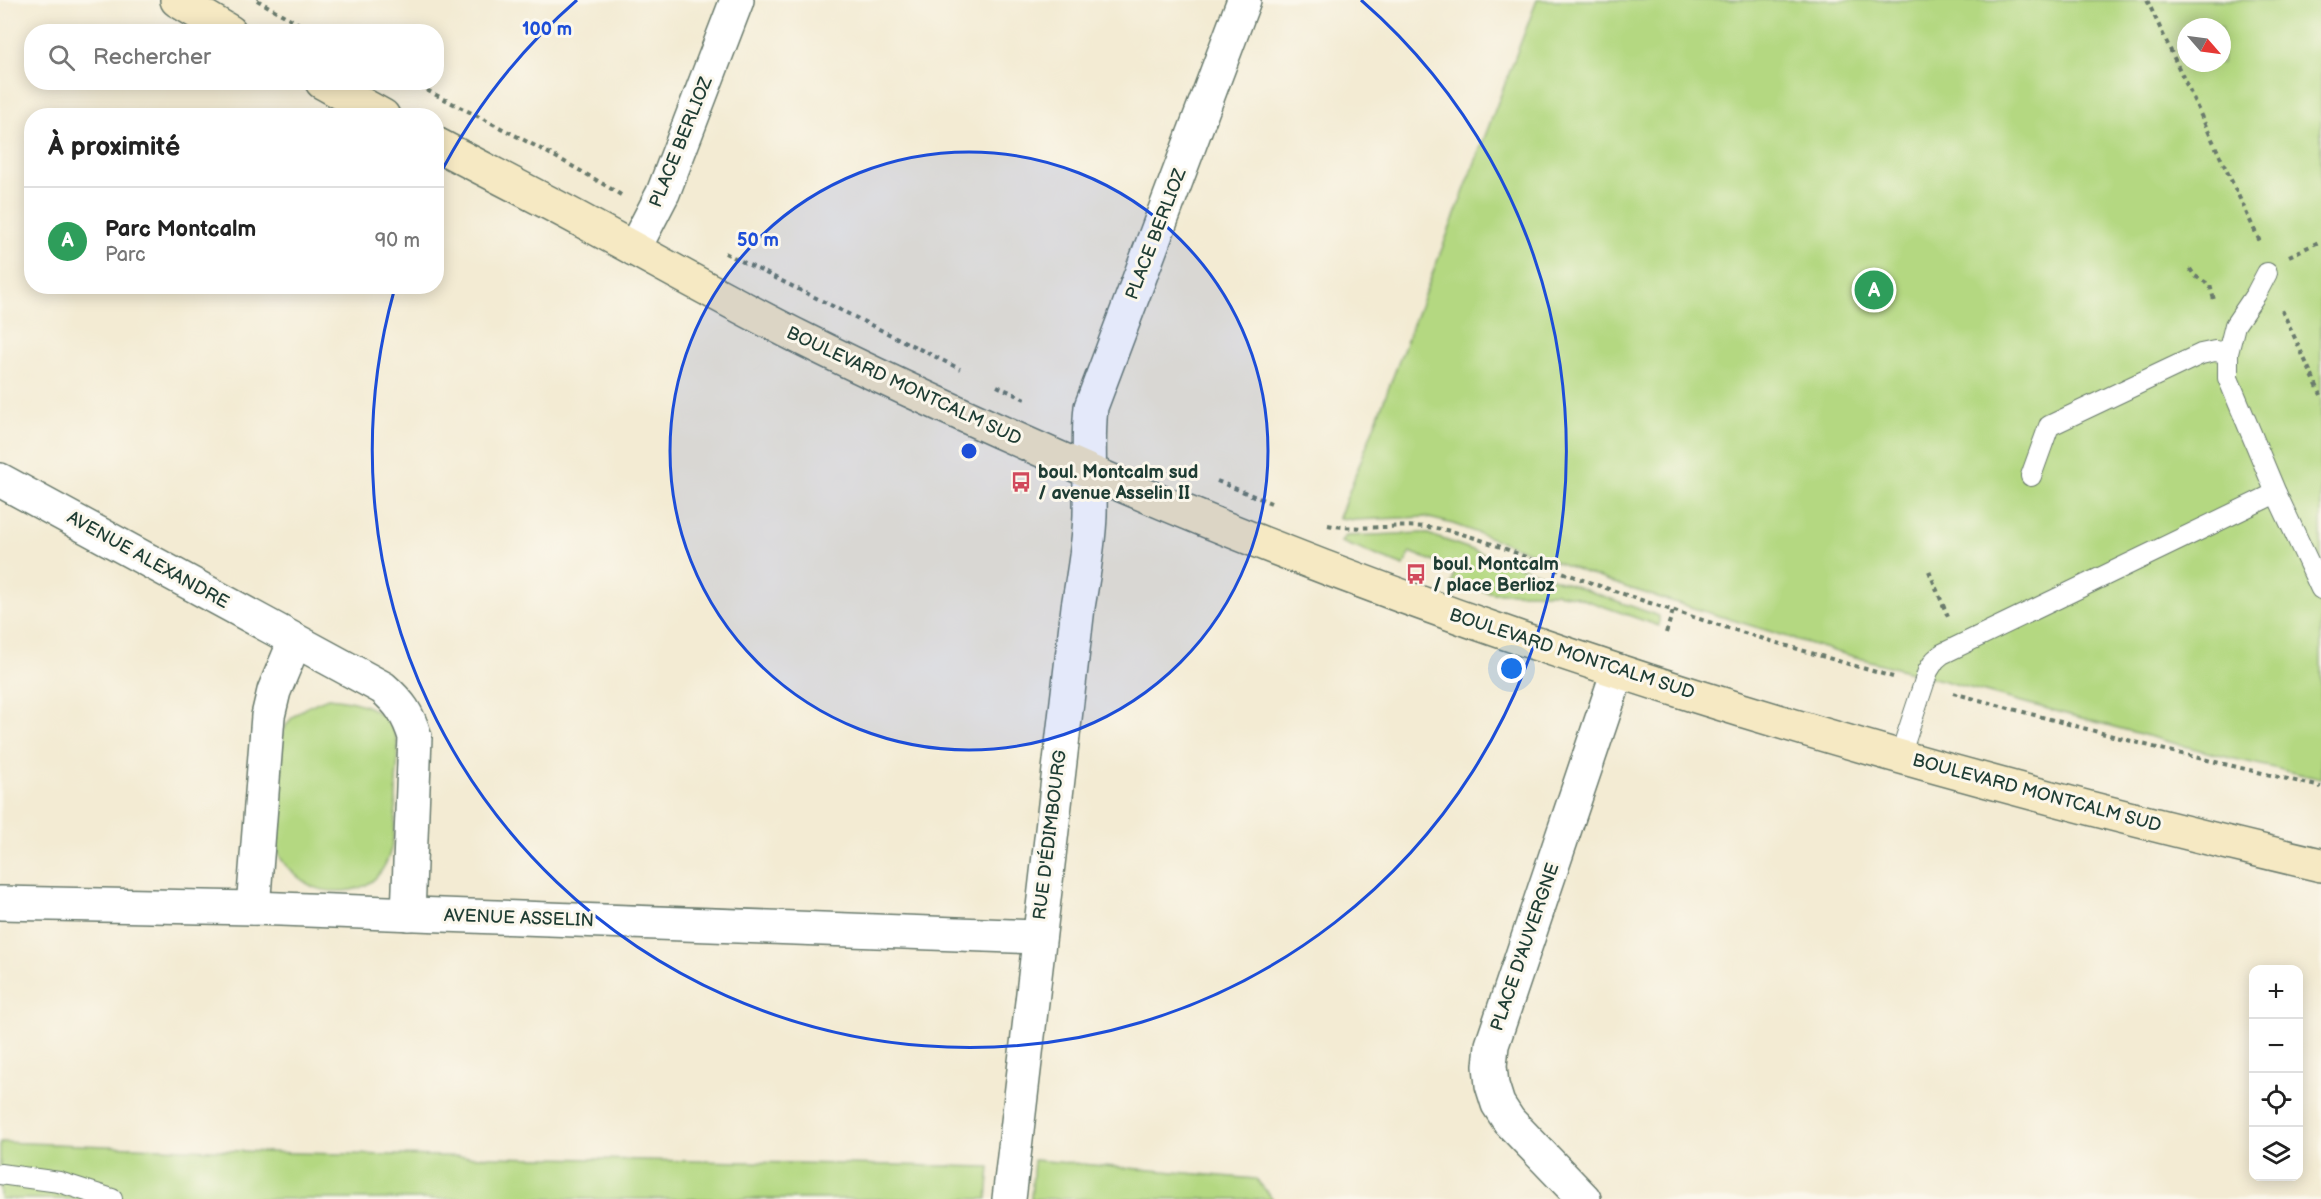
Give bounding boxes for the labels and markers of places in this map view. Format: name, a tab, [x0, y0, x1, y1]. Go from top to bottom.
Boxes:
pin: A	[1854, 268, 1894, 312]
centre of rings	[959, 441, 979, 461]
place label: boul. Montcalm sud / avenue Asselin II	[1038, 462, 1198, 504]
bus stop icon: boul. Montcalm sud / avenue Asselin II	[1009, 470, 1033, 494]
place label: boul. Montcalm / place Berlioz	[1433, 554, 1559, 596]
bus stop icon: boul. Montcalm / place Berlioz	[1404, 562, 1428, 586]

